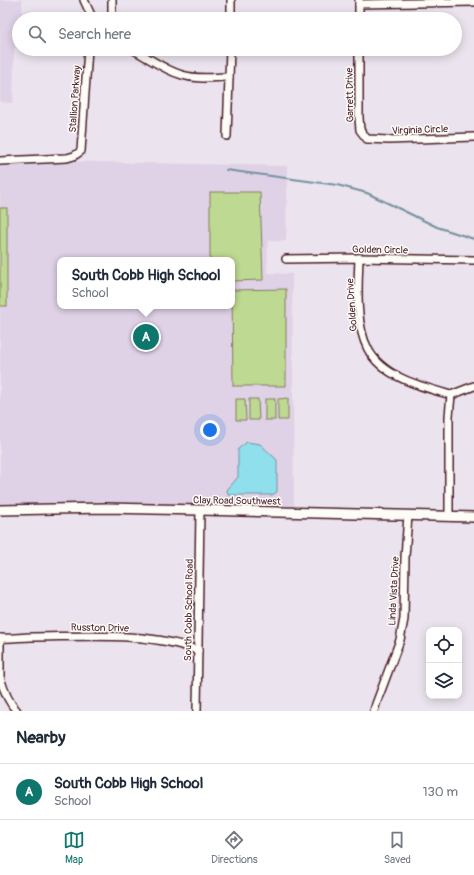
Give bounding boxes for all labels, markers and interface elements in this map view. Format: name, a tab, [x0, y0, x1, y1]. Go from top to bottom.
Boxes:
search box	[12, 12, 462, 56]
icon: search	[26, 23, 48, 45]
text: Search here	[58, 25, 131, 44]
street label: Stallion Parkway	[67, 64, 83, 133]
street label: Garrett Drive	[344, 67, 356, 122]
street label: Virginia Circle	[392, 123, 448, 137]
street label: Golden Circle	[352, 244, 408, 256]
popup	[57, 257, 235, 309]
text: South Cobb High School	[71, 266, 221, 285]
street label: Golden Drive	[344, 278, 360, 332]
text: School	[71, 285, 109, 301]
pin: A	[133, 322, 159, 352]
your location	[200, 420, 220, 440]
street label: Clay Road Southwest	[193, 494, 282, 508]
street label: Linda Vista Drive	[386, 556, 402, 626]
street label: South Cobb School Road	[182, 559, 196, 661]
street label: Russton Drive	[71, 621, 129, 635]
map controls	[426, 627, 462, 699]
button: locate	[426, 627, 462, 663]
button: layers	[426, 663, 462, 699]
text: Nearby	[16, 727, 65, 748]
text: South Cobb High School	[54, 774, 203, 793]
text: A	[25, 784, 33, 800]
text: 130 m	[422, 784, 458, 800]
text: School	[54, 793, 91, 809]
tab: Map	[63, 829, 85, 866]
tab: Directions	[211, 829, 258, 866]
tab: Saved	[384, 829, 411, 866]

